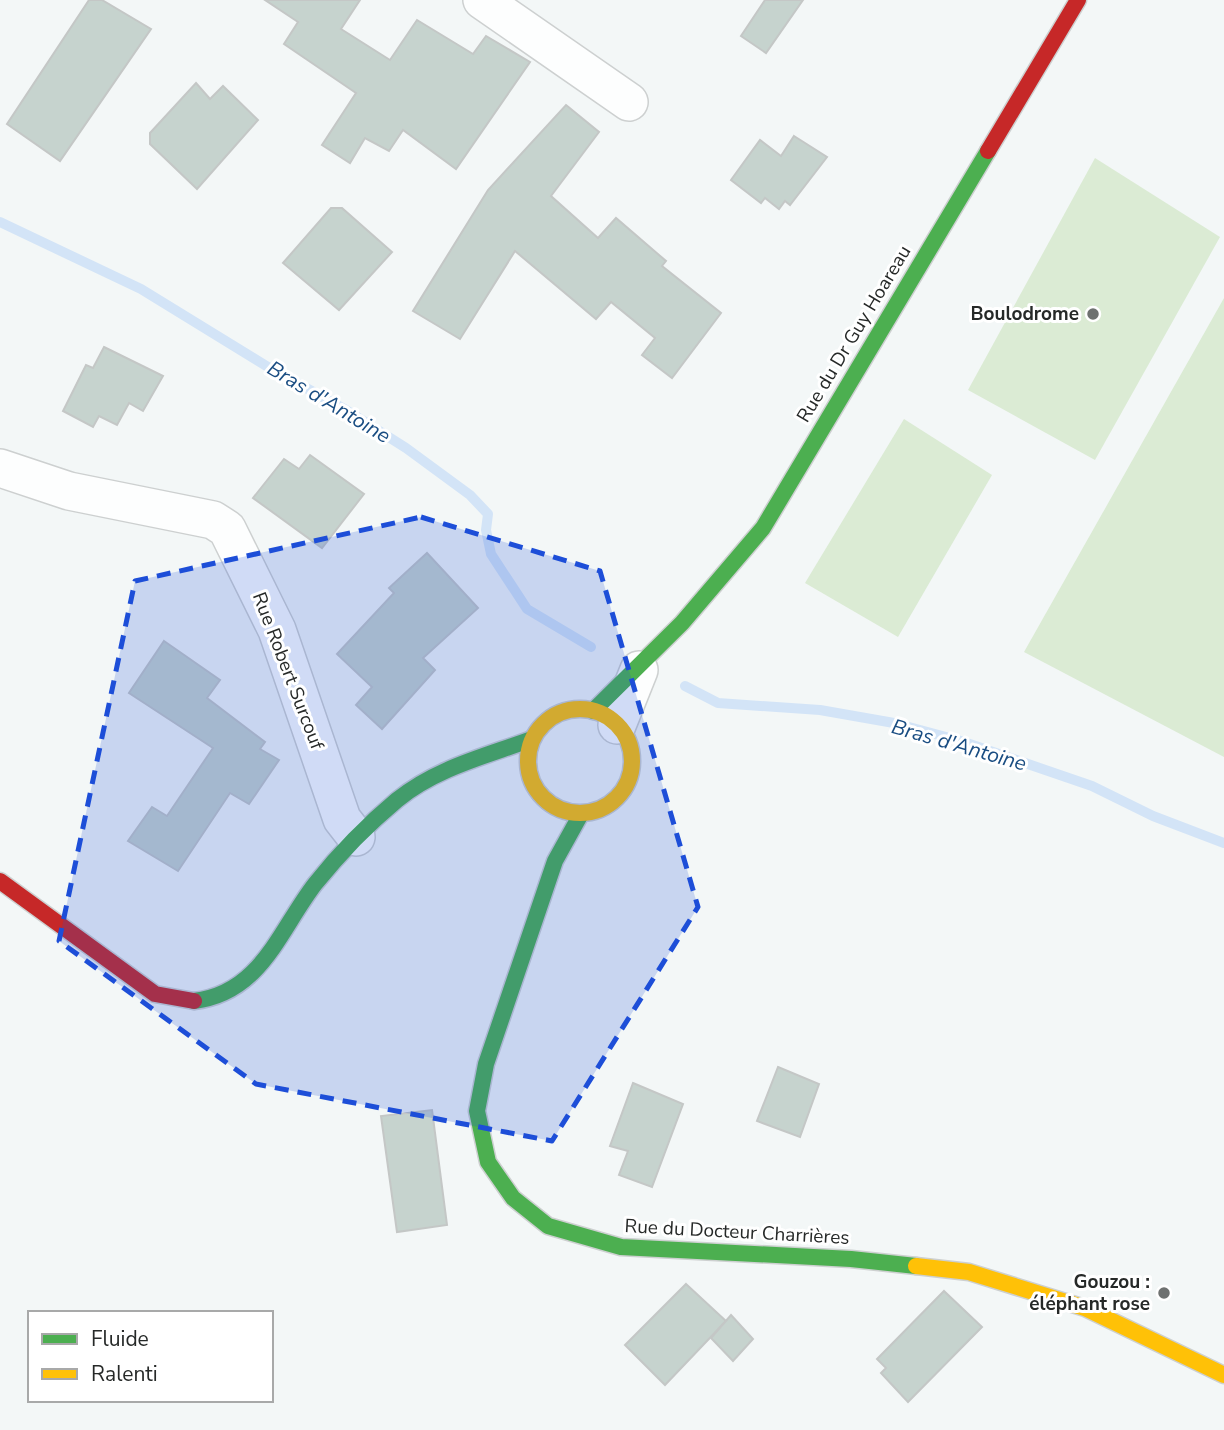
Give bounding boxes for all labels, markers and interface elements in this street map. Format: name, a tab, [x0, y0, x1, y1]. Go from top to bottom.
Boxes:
street label: Rue du Dr Guy Hoareau	[791, 241, 917, 427]
place label: Boulodrome	[970, 301, 1079, 327]
marker: Boulodrome	[1085, 306, 1101, 322]
water label: Bras d'Antoine	[262, 354, 396, 450]
street label: Rue Robert Surcouf	[246, 589, 330, 754]
water label: Bras d'Antoine	[888, 712, 1030, 778]
street label: Rue du Docteur Charrières	[624, 1213, 850, 1251]
place label: Gouzou : éléphant rose	[1029, 1269, 1150, 1317]
marker: Gouzou : éléphant rose	[1156, 1285, 1172, 1301]
legend	[28, 1311, 273, 1402]
text: Fluide	[91, 1325, 149, 1353]
text: Ralenti	[91, 1360, 158, 1388]

